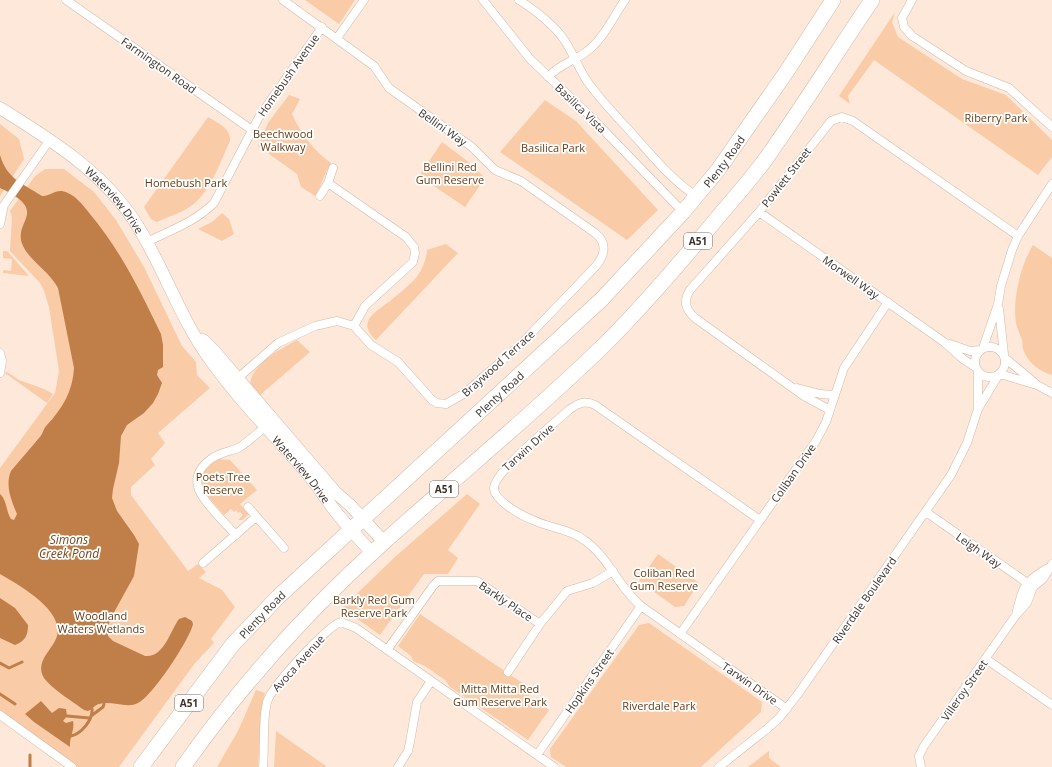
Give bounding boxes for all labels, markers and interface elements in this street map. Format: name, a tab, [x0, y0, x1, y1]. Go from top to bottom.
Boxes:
street label: Homebush Avenue	[254, 31, 322, 119]
street label: Farmington Road	[119, 34, 199, 96]
street label: Basilica Vista	[552, 80, 610, 136]
street label: Bellini Way	[416, 105, 471, 149]
park label: Riberry Park	[965, 110, 1028, 125]
park label: Beechwood Walkway	[253, 126, 313, 154]
street label: Plenty Road	[700, 132, 748, 190]
park label: Basilica Park	[521, 140, 585, 155]
street label: Powlett Street	[758, 144, 814, 210]
park label: Bellini Red Gum Reserve	[416, 159, 484, 187]
street label: Waterview Drive	[82, 163, 148, 236]
park label: Homebush Park	[145, 175, 227, 190]
road number: A51	[684, 233, 712, 249]
street label: Morwell Way	[820, 252, 883, 302]
street label: Braywood Terrace	[458, 326, 538, 400]
street label: Plenty Road	[472, 368, 527, 420]
street label: Tarwin Drive	[499, 420, 557, 474]
street label: Waterview Drive	[269, 432, 334, 506]
street label: Coliban Drive	[767, 441, 819, 505]
park label: Poets Tree Reserve	[196, 469, 250, 497]
road number: A51	[430, 481, 458, 497]
street label: Leigh Way	[953, 529, 1005, 571]
water label: Simons Creek Pond	[39, 531, 100, 562]
street label: Riverdale Boulevard	[828, 554, 900, 646]
park label: Coliban Red Gum Reserve	[630, 565, 698, 593]
street label: Barkly Place	[476, 578, 536, 624]
street label: Plenty Road	[235, 587, 288, 641]
park label: Barkly Red Gum Reserve Park	[333, 592, 415, 620]
park label: Woodland Waters Wetlands	[58, 608, 144, 636]
street label: Avoca Avenue	[268, 631, 328, 695]
street label: Hopkins Street	[561, 646, 617, 716]
street label: Villeroy Street	[937, 656, 991, 723]
street label: Tarwin Drive	[719, 658, 781, 708]
park label: Mitta Mitta Red Gum Reserve Park	[453, 681, 547, 709]
road number: A51	[175, 695, 203, 711]
park label: Riverdale Park	[622, 698, 696, 713]

